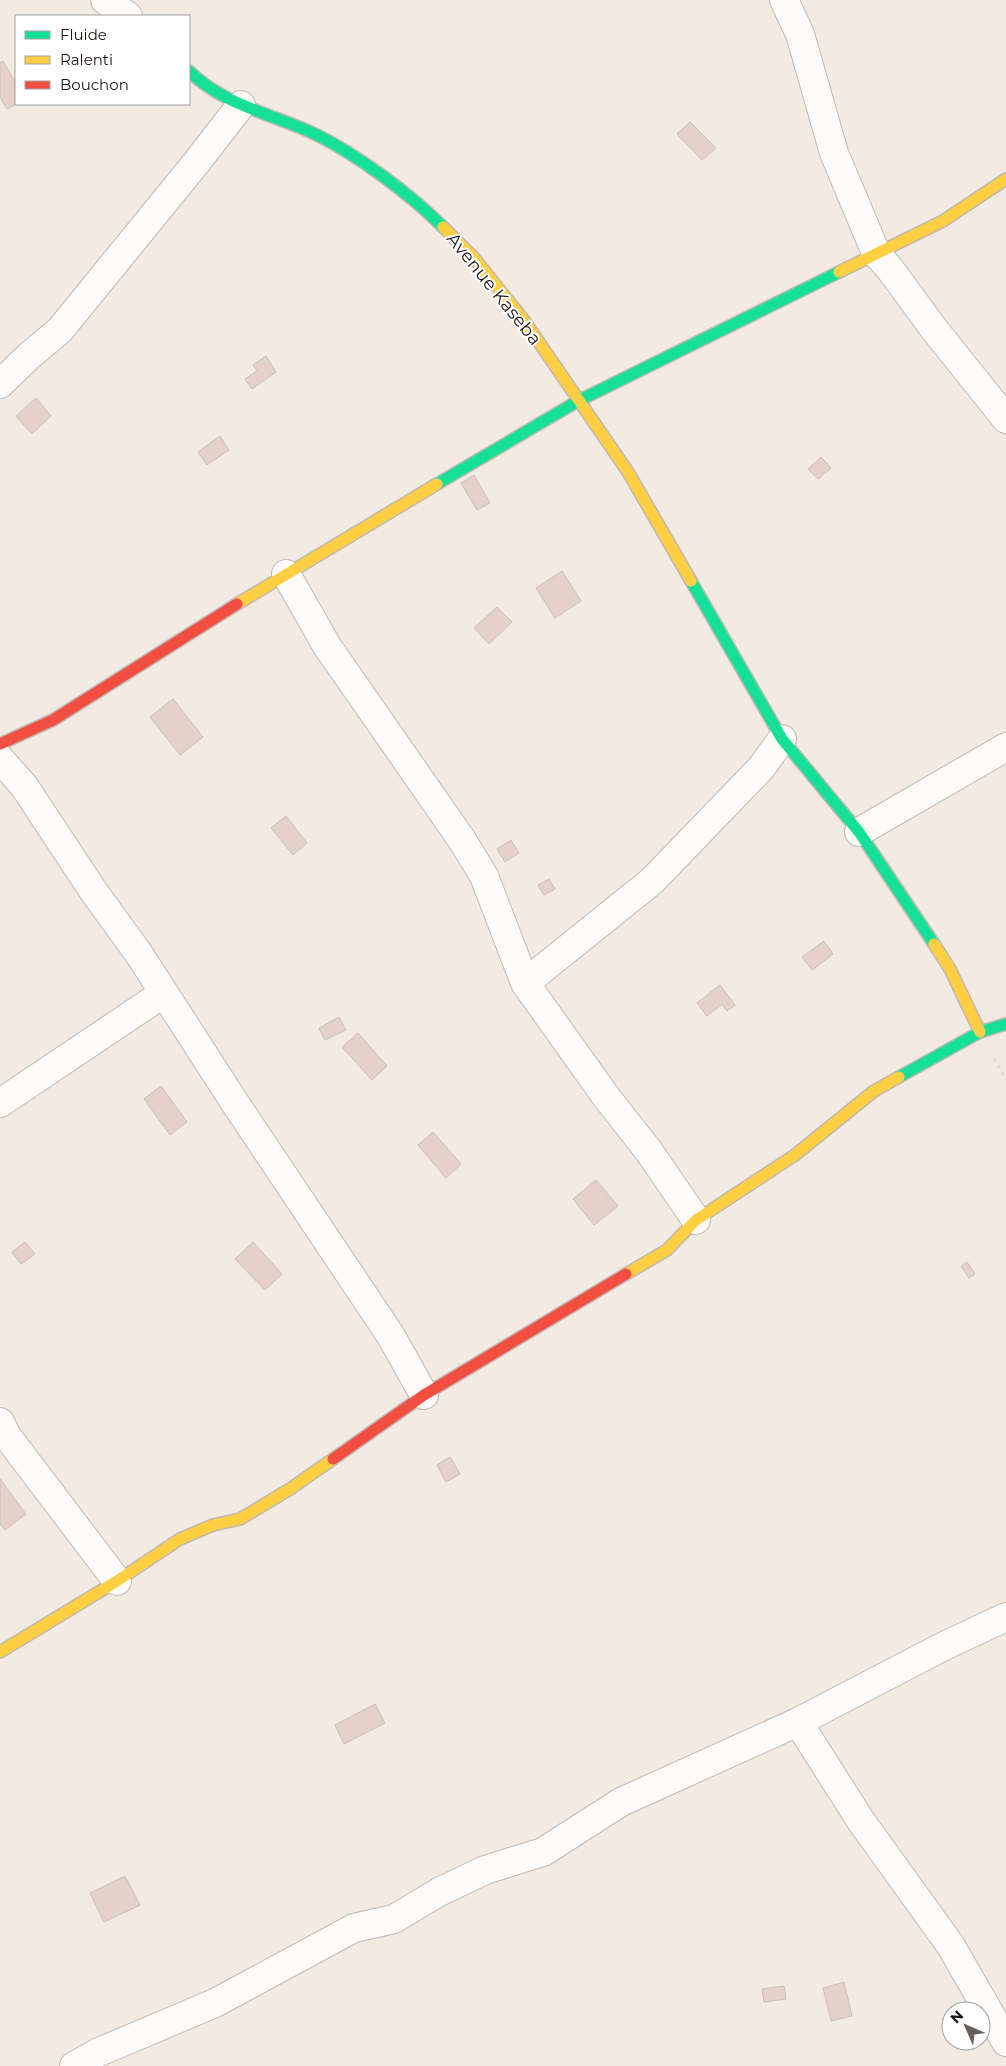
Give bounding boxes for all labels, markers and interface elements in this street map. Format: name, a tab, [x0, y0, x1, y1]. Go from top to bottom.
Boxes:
legend	[15, 15, 190, 105]
text: Fluide	[60, 25, 107, 44]
text: Ralenti	[60, 50, 113, 69]
text: Bouchon	[60, 75, 129, 94]
street label: Avenue Kaseba	[442, 228, 546, 350]
north arrow	[941, 2001, 991, 2051]
text: N	[946, 2006, 967, 2027]

